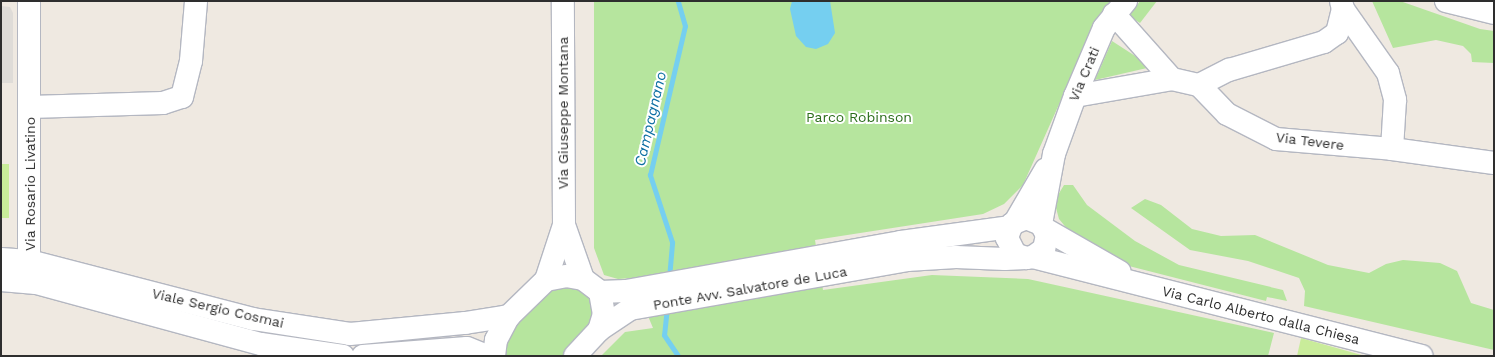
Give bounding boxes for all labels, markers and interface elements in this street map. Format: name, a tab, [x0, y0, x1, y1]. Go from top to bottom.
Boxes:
street label: Via Giuseppe Montana	[555, 36, 571, 190]
street label: Via Crati	[1065, 44, 1103, 104]
water label: Campagnano	[631, 70, 671, 168]
park label: Parco Robinson	[806, 109, 912, 125]
street label: Via Rosario Livatino	[22, 117, 38, 251]
street label: Via Tevere	[1275, 128, 1345, 154]
street label: Ponte Avv. Salvatore de Luca	[651, 263, 849, 313]
street label: Via Carlo Alberto dalla Chiesa	[1160, 282, 1362, 348]
street label: Viale Sergio Cosmai	[150, 285, 286, 331]

